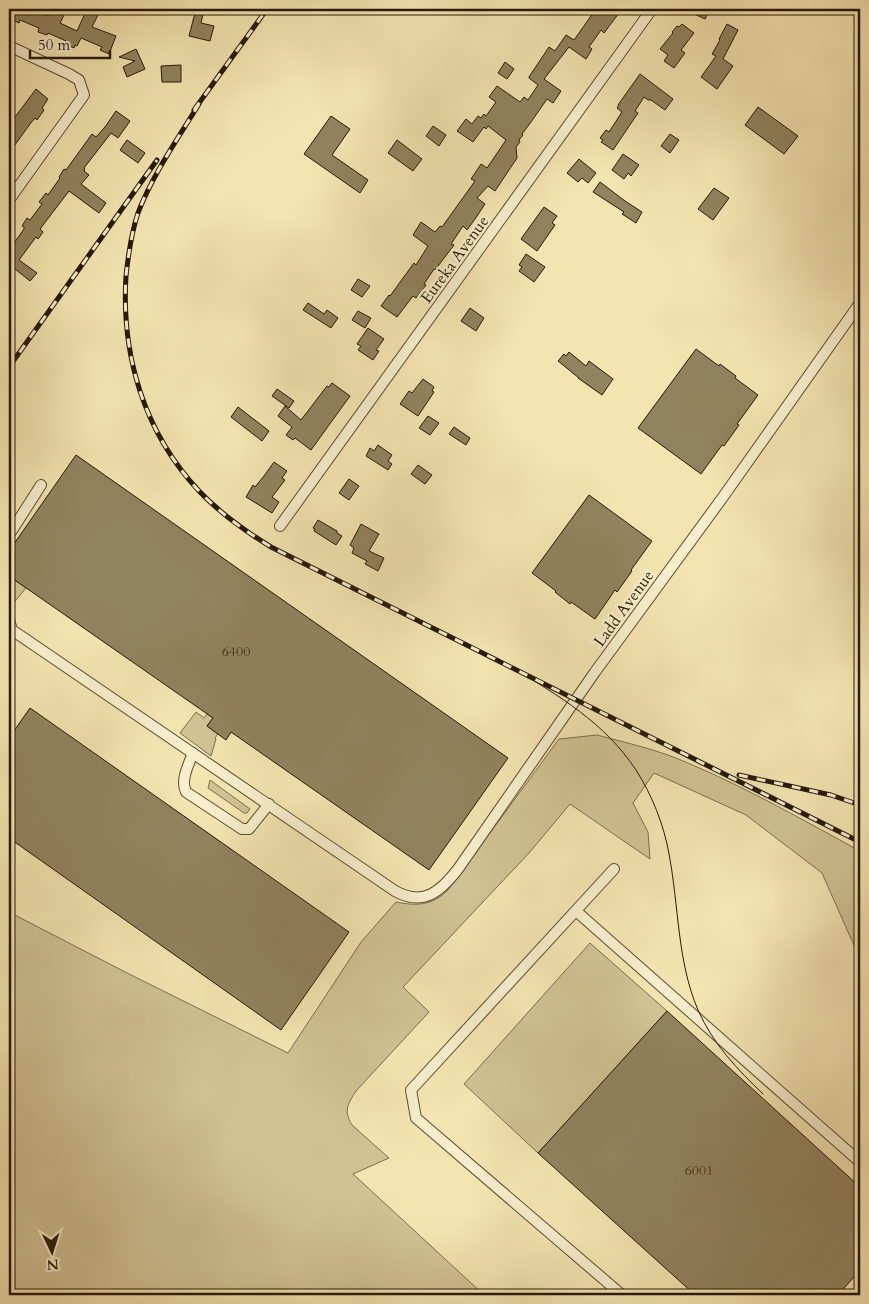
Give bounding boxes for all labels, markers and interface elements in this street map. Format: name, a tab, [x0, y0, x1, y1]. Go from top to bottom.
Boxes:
scale bar	[30, 28, 110, 60]
text: 50 m	[38, 35, 70, 55]
street label: Eureka Avenue	[416, 211, 494, 308]
street label: Ladd Avenue	[589, 566, 659, 651]
house number: 6400	[222, 642, 250, 661]
house number: 6001	[685, 1161, 713, 1180]
north arrow	[28, 1226, 78, 1276]
text: N	[46, 1255, 60, 1274]

